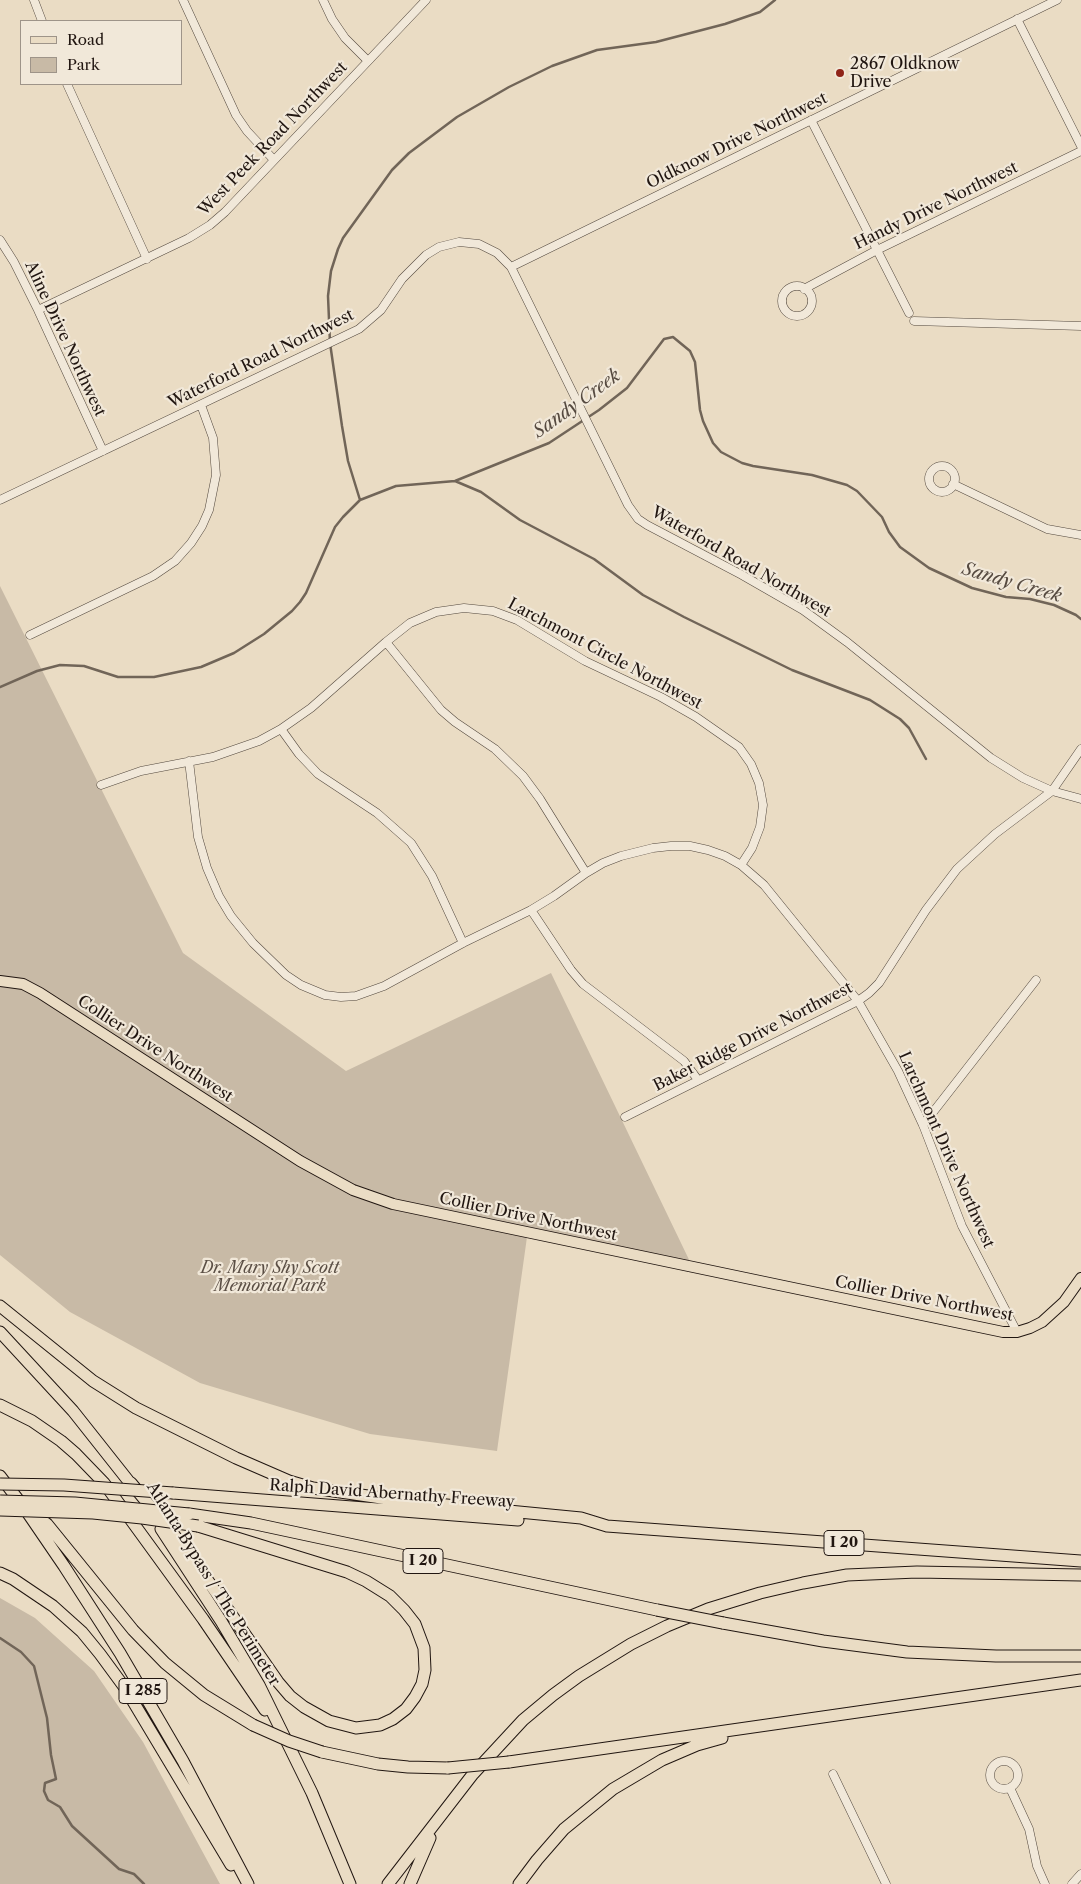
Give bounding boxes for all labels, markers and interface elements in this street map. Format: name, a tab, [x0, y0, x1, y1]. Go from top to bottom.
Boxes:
legend	[20, 20, 182, 85]
text: Road	[67, 30, 104, 49]
place label: 2867 Oldknow Drive	[850, 54, 960, 92]
text: Park	[67, 55, 100, 74]
street label: West Peek Road Northwest	[194, 58, 352, 220]
marker: 2867 Oldknow Drive	[834, 67, 846, 79]
street label: Oldknow Drive Northwest	[644, 89, 830, 193]
street label: Handy Drive Northwest	[851, 158, 1021, 254]
street label: Aline Drive Northwest	[20, 258, 110, 420]
street label: Waterford Road Northwest	[165, 306, 357, 412]
water label: Sandy Creek	[529, 365, 625, 443]
street label: Waterford Road Northwest	[648, 503, 834, 621]
water label: Sandy Creek	[960, 558, 1064, 608]
street label: Larchmont Circle Northwest	[504, 594, 706, 714]
street label: Baker Ridge Drive Northwest	[650, 978, 856, 1096]
street label: Collier Drive Northwest	[74, 992, 236, 1106]
street label: Larchmont Drive Northwest	[894, 1049, 998, 1251]
street label: Collier Drive Northwest	[437, 1189, 619, 1245]
park label: Dr. Mary Shy Scott Memorial Park	[201, 1258, 339, 1296]
street label: Collier Drive Northwest	[833, 1272, 1015, 1326]
street label: Ralph David Abernathy Freeway	[269, 1476, 515, 1512]
street label: Atlanta Bypass / The Perimeter	[142, 1479, 284, 1689]
road number: I 20	[824, 1530, 864, 1556]
road number: I 20	[403, 1548, 443, 1574]
road number: I 285	[119, 1678, 167, 1704]

